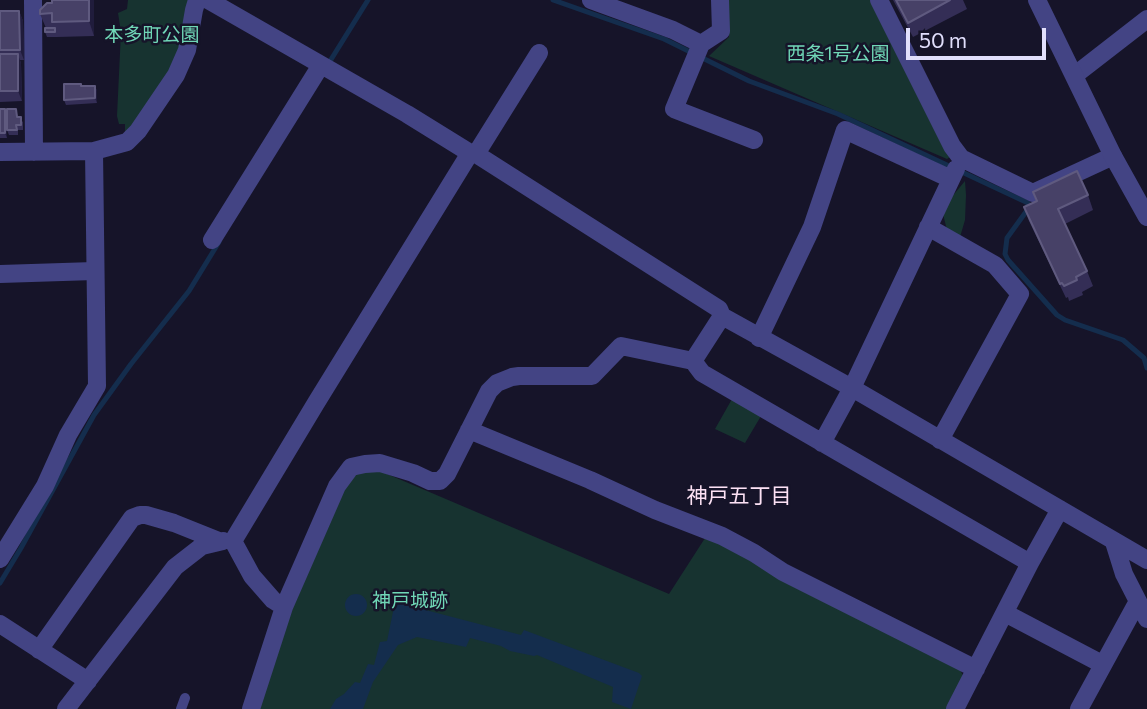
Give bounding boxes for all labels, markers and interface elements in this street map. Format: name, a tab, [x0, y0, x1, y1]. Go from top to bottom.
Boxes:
scale bar	[909, 14, 1049, 58]
park label: 本多町公園	[105, 24, 199, 46]
text: 50 m	[919, 27, 967, 52]
park label: 西条1号公園	[786, 43, 890, 65]
district label: 神戸五丁目	[687, 483, 791, 509]
park label: 神戸城跡	[372, 590, 448, 612]

